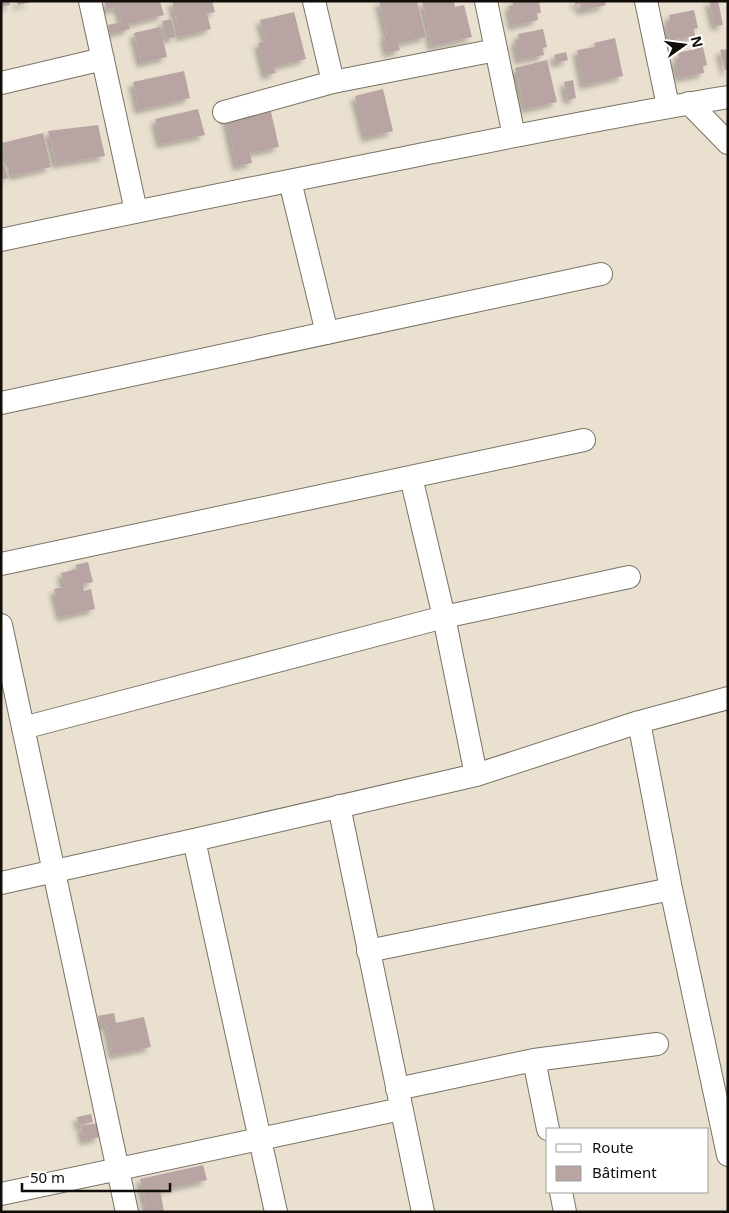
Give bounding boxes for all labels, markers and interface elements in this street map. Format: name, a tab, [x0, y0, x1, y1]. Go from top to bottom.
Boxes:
north arrow	[659, 20, 709, 70]
text: N	[687, 34, 708, 50]
legend	[546, 1128, 709, 1193]
text: Route	[592, 1137, 634, 1157]
scale bar	[22, 1160, 170, 1192]
text: Bâtiment	[592, 1162, 657, 1182]
text: 50 m	[30, 1167, 65, 1187]

